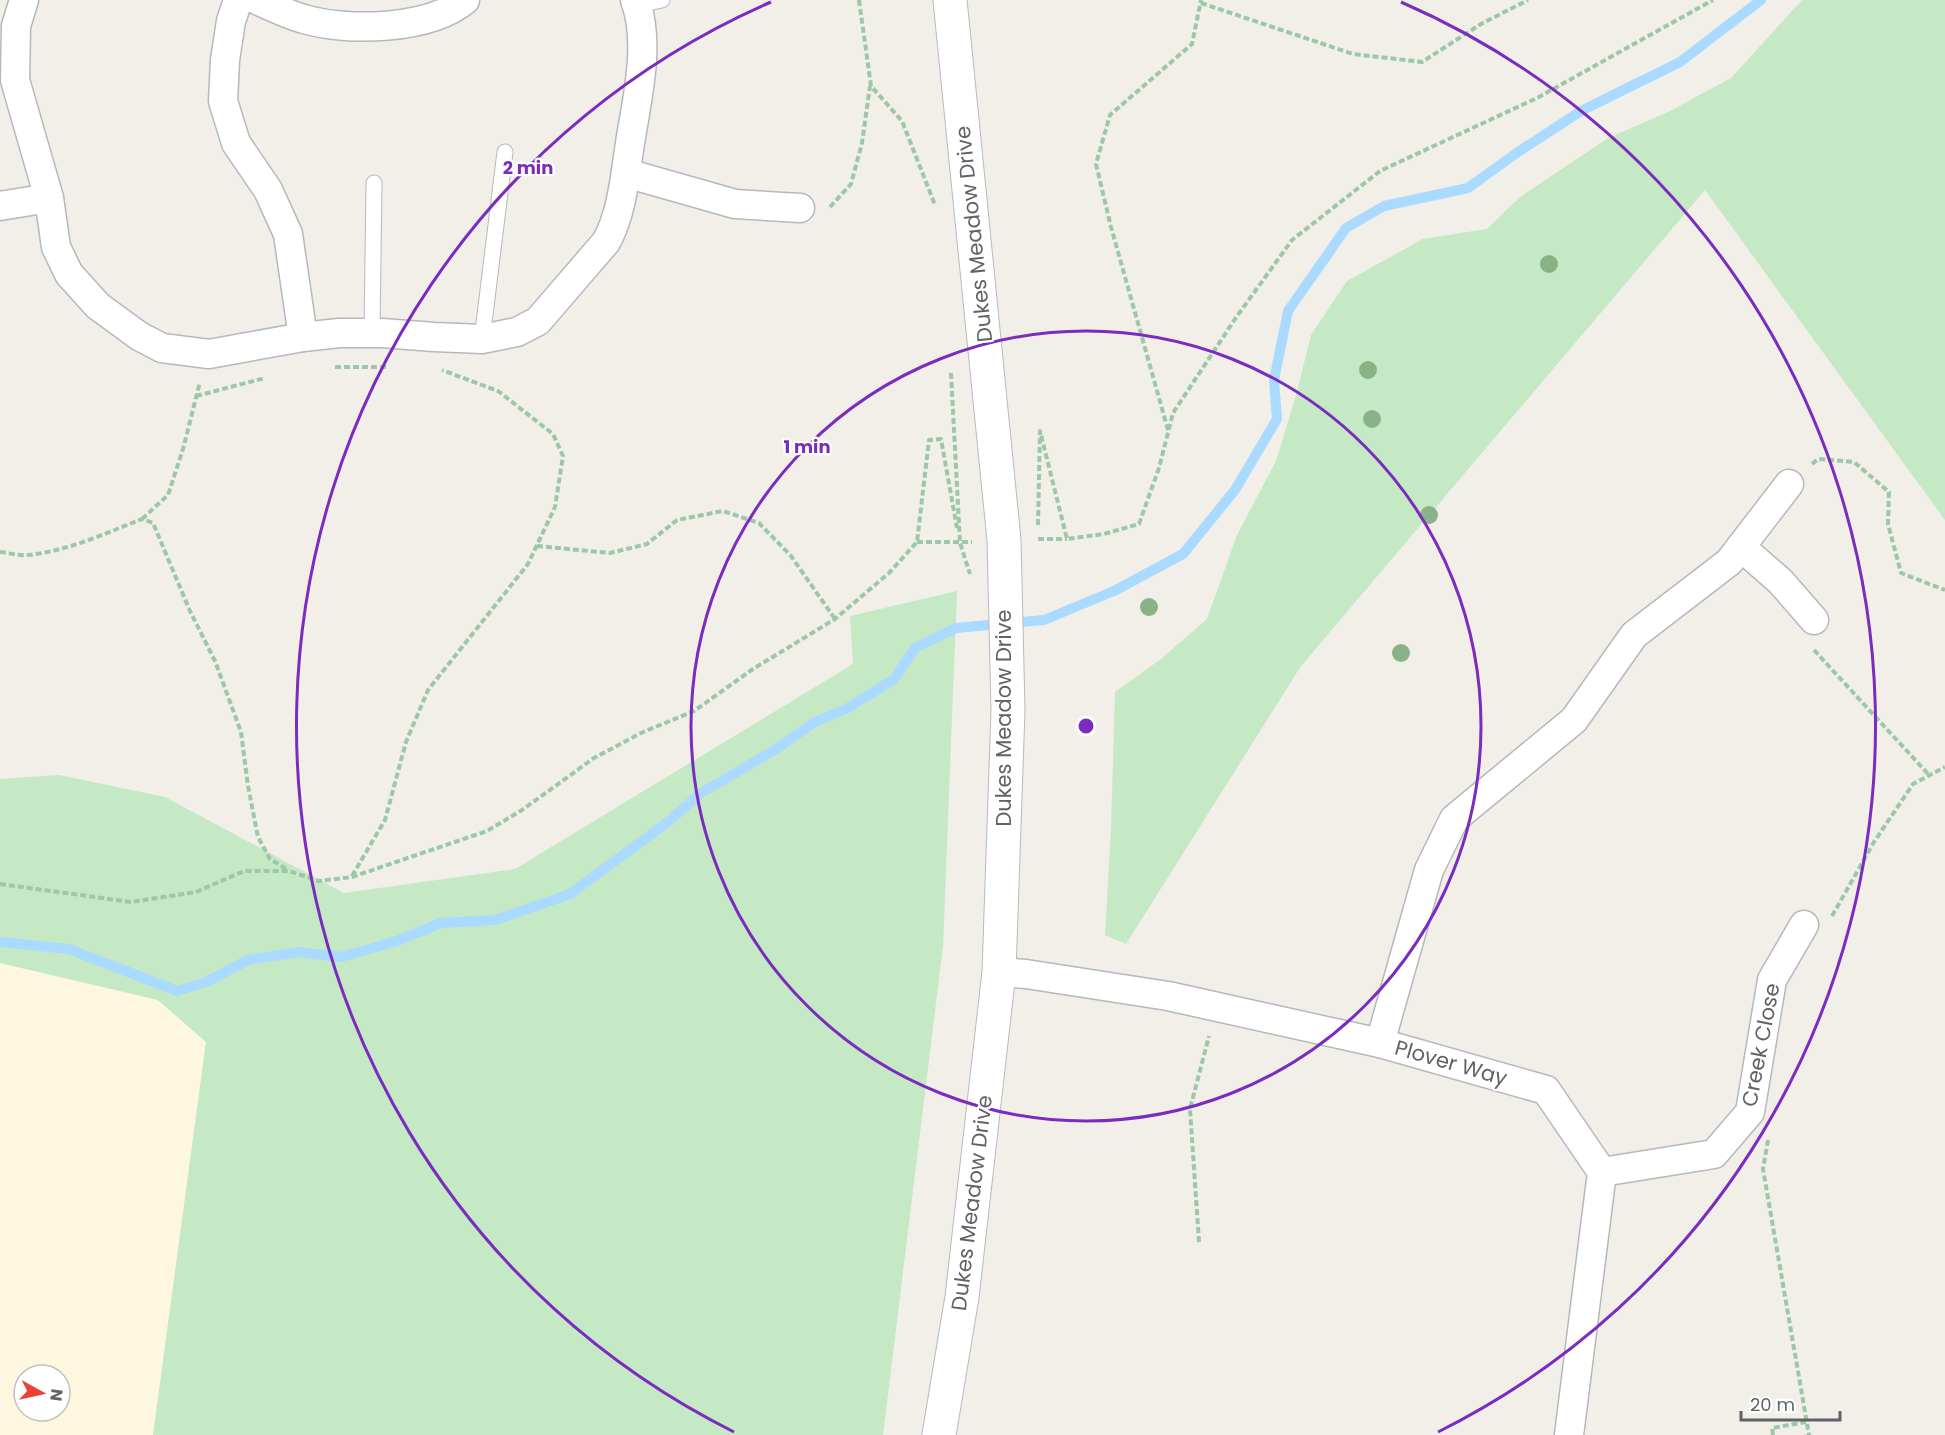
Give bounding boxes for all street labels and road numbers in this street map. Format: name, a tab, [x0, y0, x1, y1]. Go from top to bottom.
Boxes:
street label: Dukes Meadow Drive	[948, 125, 999, 344]
street label: Dukes Meadow Drive	[989, 609, 1018, 827]
street label: Creek Close	[1734, 981, 1787, 1109]
street label: Plover Way	[1392, 1033, 1511, 1092]
street label: Dukes Meadow Drive	[944, 1093, 999, 1312]

